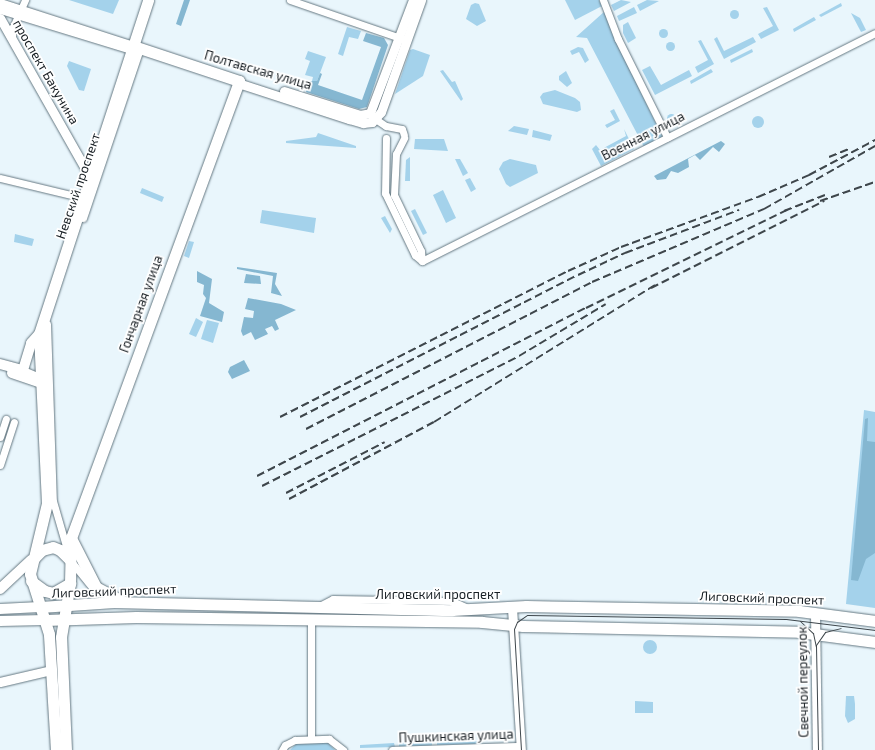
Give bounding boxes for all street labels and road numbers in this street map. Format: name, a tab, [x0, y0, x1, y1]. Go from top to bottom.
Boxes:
street label: проспект Бакунина	[10, 17, 82, 127]
street label: Полтавская улица	[203, 47, 313, 93]
street label: Военная улица	[599, 108, 687, 164]
street label: Невский проспект	[53, 131, 103, 241]
street label: Гончарная улица	[116, 253, 166, 355]
street label: Лиговский проспект	[51, 581, 177, 601]
street label: Лиговский проспект	[376, 586, 500, 602]
street label: Лиговский проспект	[699, 588, 825, 608]
street label: Свечной переулок	[794, 626, 812, 738]
street label: Пушкинская улица	[398, 726, 514, 746]

